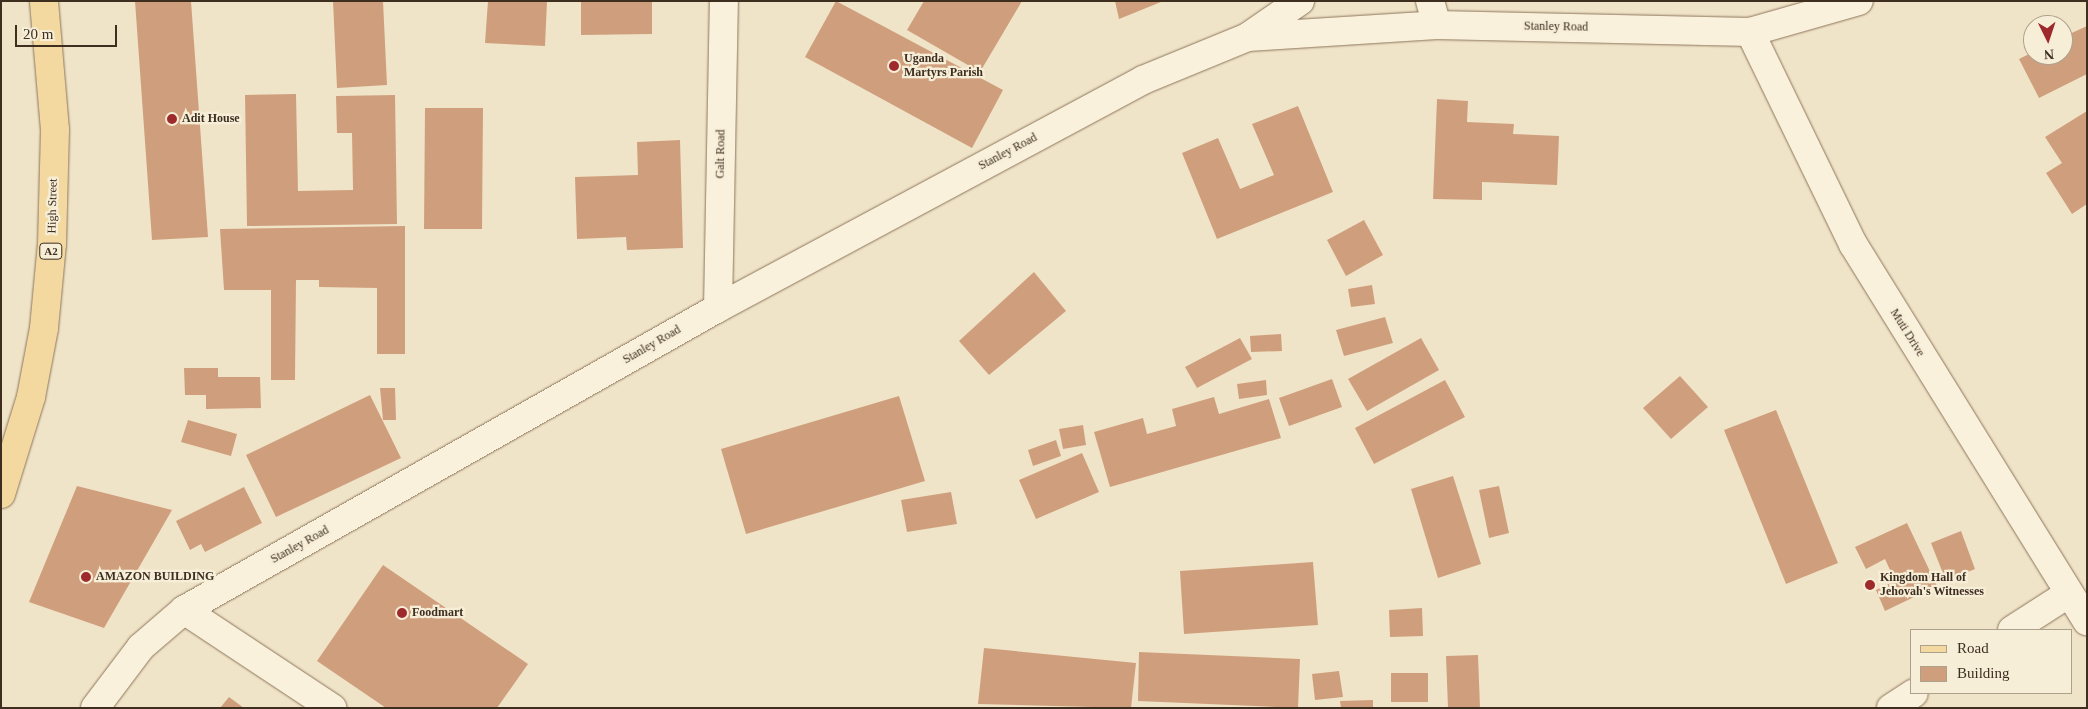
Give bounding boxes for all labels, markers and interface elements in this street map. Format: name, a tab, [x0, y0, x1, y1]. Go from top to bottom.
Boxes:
scale bar	[18, 15, 120, 47]
north arrow	[2023, 15, 2073, 65]
street label: Stanley Road	[1524, 19, 1588, 35]
text: 20 m	[23, 26, 53, 42]
text: N	[2043, 47, 2055, 62]
place label: Uganda Martyrs Parish	[904, 52, 983, 80]
marker: Uganda Martyrs Parish	[888, 60, 900, 72]
place label: Adit House	[182, 112, 240, 126]
marker: Adit House	[166, 113, 178, 125]
street label: Galt Road	[713, 129, 729, 179]
street label: Stanley Road	[976, 131, 1040, 173]
street label: High Street	[45, 178, 61, 234]
road number: A2	[38, 242, 64, 260]
street label: Muti Drive	[1887, 306, 1927, 360]
street label: Stanley Road	[621, 323, 683, 367]
street label: Stanley Road	[268, 523, 332, 567]
place label: AMAZON BUILDING	[96, 570, 214, 584]
marker: AMAZON BUILDING	[80, 571, 92, 583]
place label: Kingdom Hall of Jehovah's Witnesses	[1880, 571, 1984, 599]
marker: Kingdom Hall of Jehovah's Witnesses	[1864, 579, 1876, 591]
place label: Foodmart	[412, 606, 463, 620]
marker: Foodmart	[396, 607, 408, 619]
legend	[1910, 629, 2073, 694]
text: Road	[1957, 640, 1989, 656]
text: Building	[1957, 665, 2010, 681]

